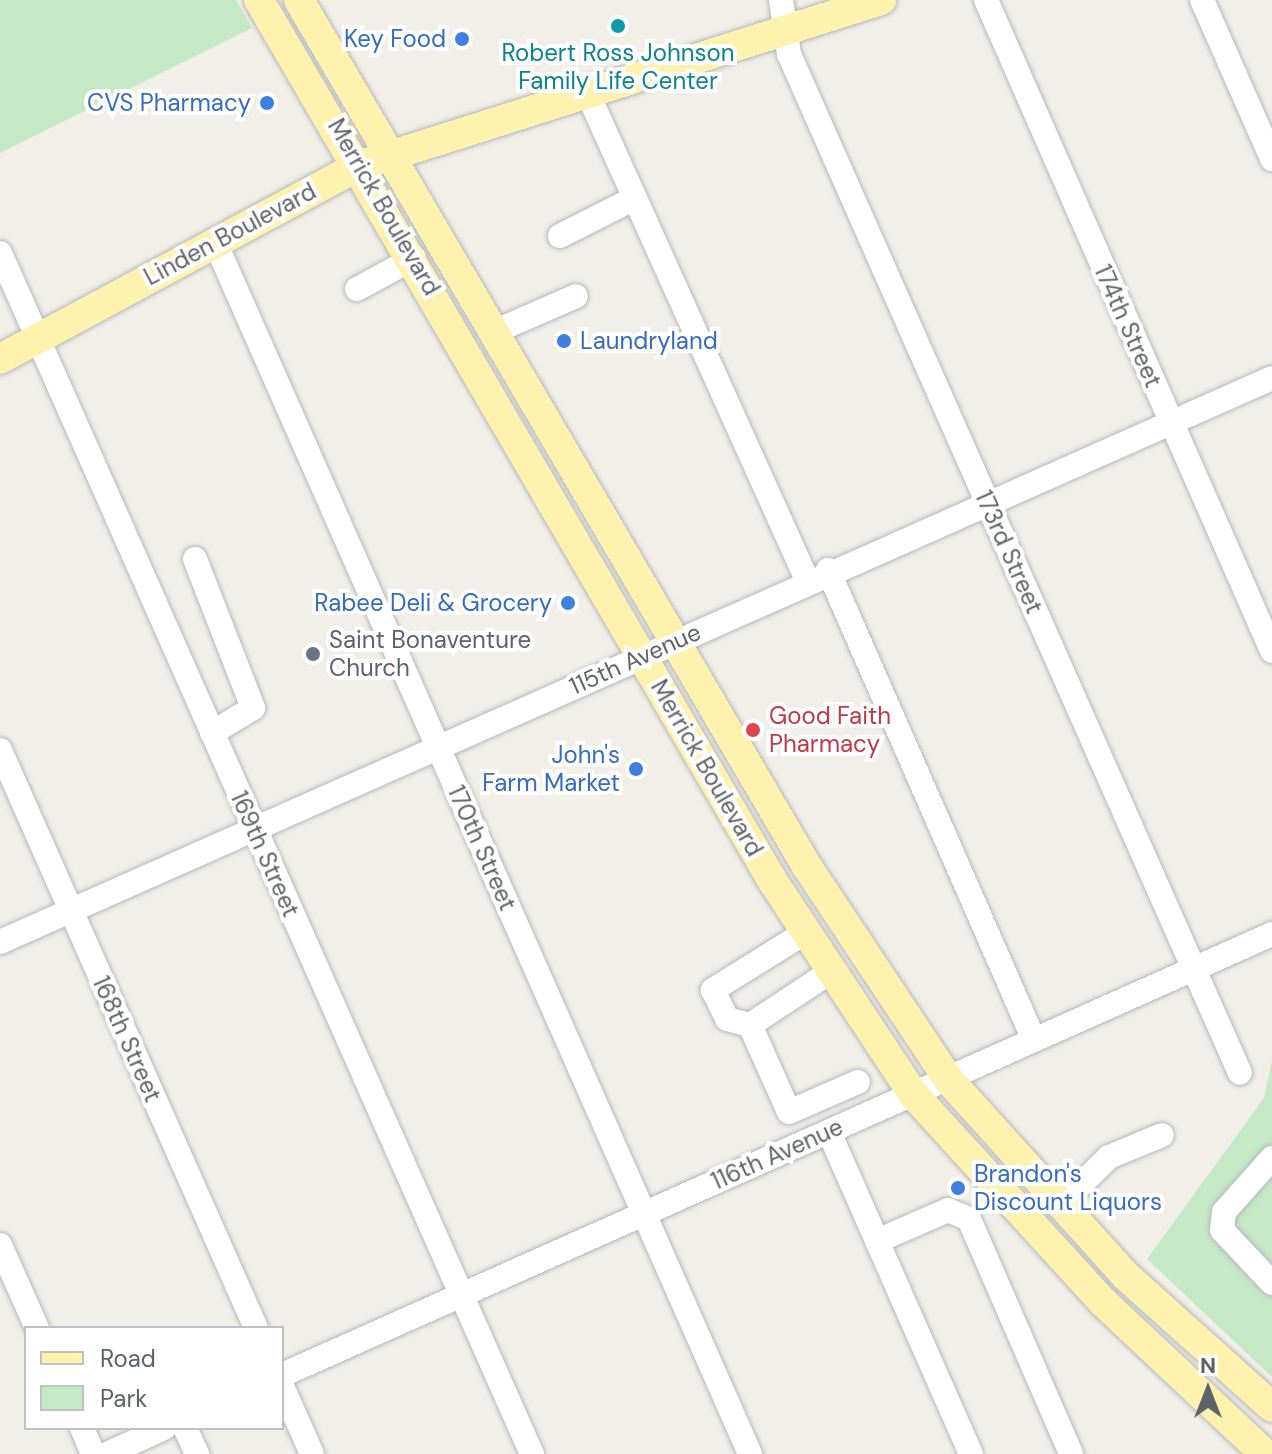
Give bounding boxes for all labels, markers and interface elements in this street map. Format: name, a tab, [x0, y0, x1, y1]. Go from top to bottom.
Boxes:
marker: Robert Ross Johnson Family Life Center	[609, 17, 627, 35]
place label: Key Food	[344, 25, 446, 53]
marker: Key Food	[453, 30, 471, 48]
place label: Robert Ross Johnson Family Life Center	[501, 39, 735, 95]
place label: CVS Pharmacy	[87, 89, 251, 117]
marker: CVS Pharmacy	[258, 94, 276, 112]
street label: Merrick Boulevard	[322, 114, 446, 300]
street label: Linden Boulevard	[139, 177, 321, 291]
street label: 174th Street	[1088, 260, 1168, 392]
place label: Laundryland	[580, 327, 718, 355]
marker: Laundryland	[555, 332, 573, 350]
street label: 173rd Street	[969, 486, 1049, 618]
place label: Rabee Deli & Grocery	[314, 589, 552, 617]
marker: Rabee Deli & Grocery	[559, 594, 577, 612]
street label: 115th Avenue	[565, 617, 705, 701]
place label: Saint Bonaventure Church	[329, 626, 531, 682]
marker: Saint Bonaventure Church	[304, 645, 322, 663]
street label: Merrick Boulevard	[645, 675, 769, 861]
place label: Good Faith Pharmacy	[769, 702, 891, 758]
marker: Good Faith Pharmacy	[744, 721, 762, 739]
place label: John's Farm Market	[482, 741, 620, 797]
marker: John's Farm Market	[627, 760, 645, 778]
street label: 170th Street	[442, 781, 522, 915]
street label: 169th Street	[224, 787, 306, 921]
street label: 168th Street	[86, 972, 168, 1106]
street label: 116th Avenue	[707, 1112, 847, 1196]
place label: Brandon's Discount Liquors	[974, 1160, 1162, 1216]
marker: Brandon's Discount Liquors	[949, 1179, 967, 1197]
legend	[24, 1326, 284, 1430]
text: Road	[100, 1343, 156, 1374]
north arrow	[1168, 1350, 1248, 1430]
text: N	[1200, 1351, 1216, 1380]
text: Park	[100, 1383, 147, 1414]

